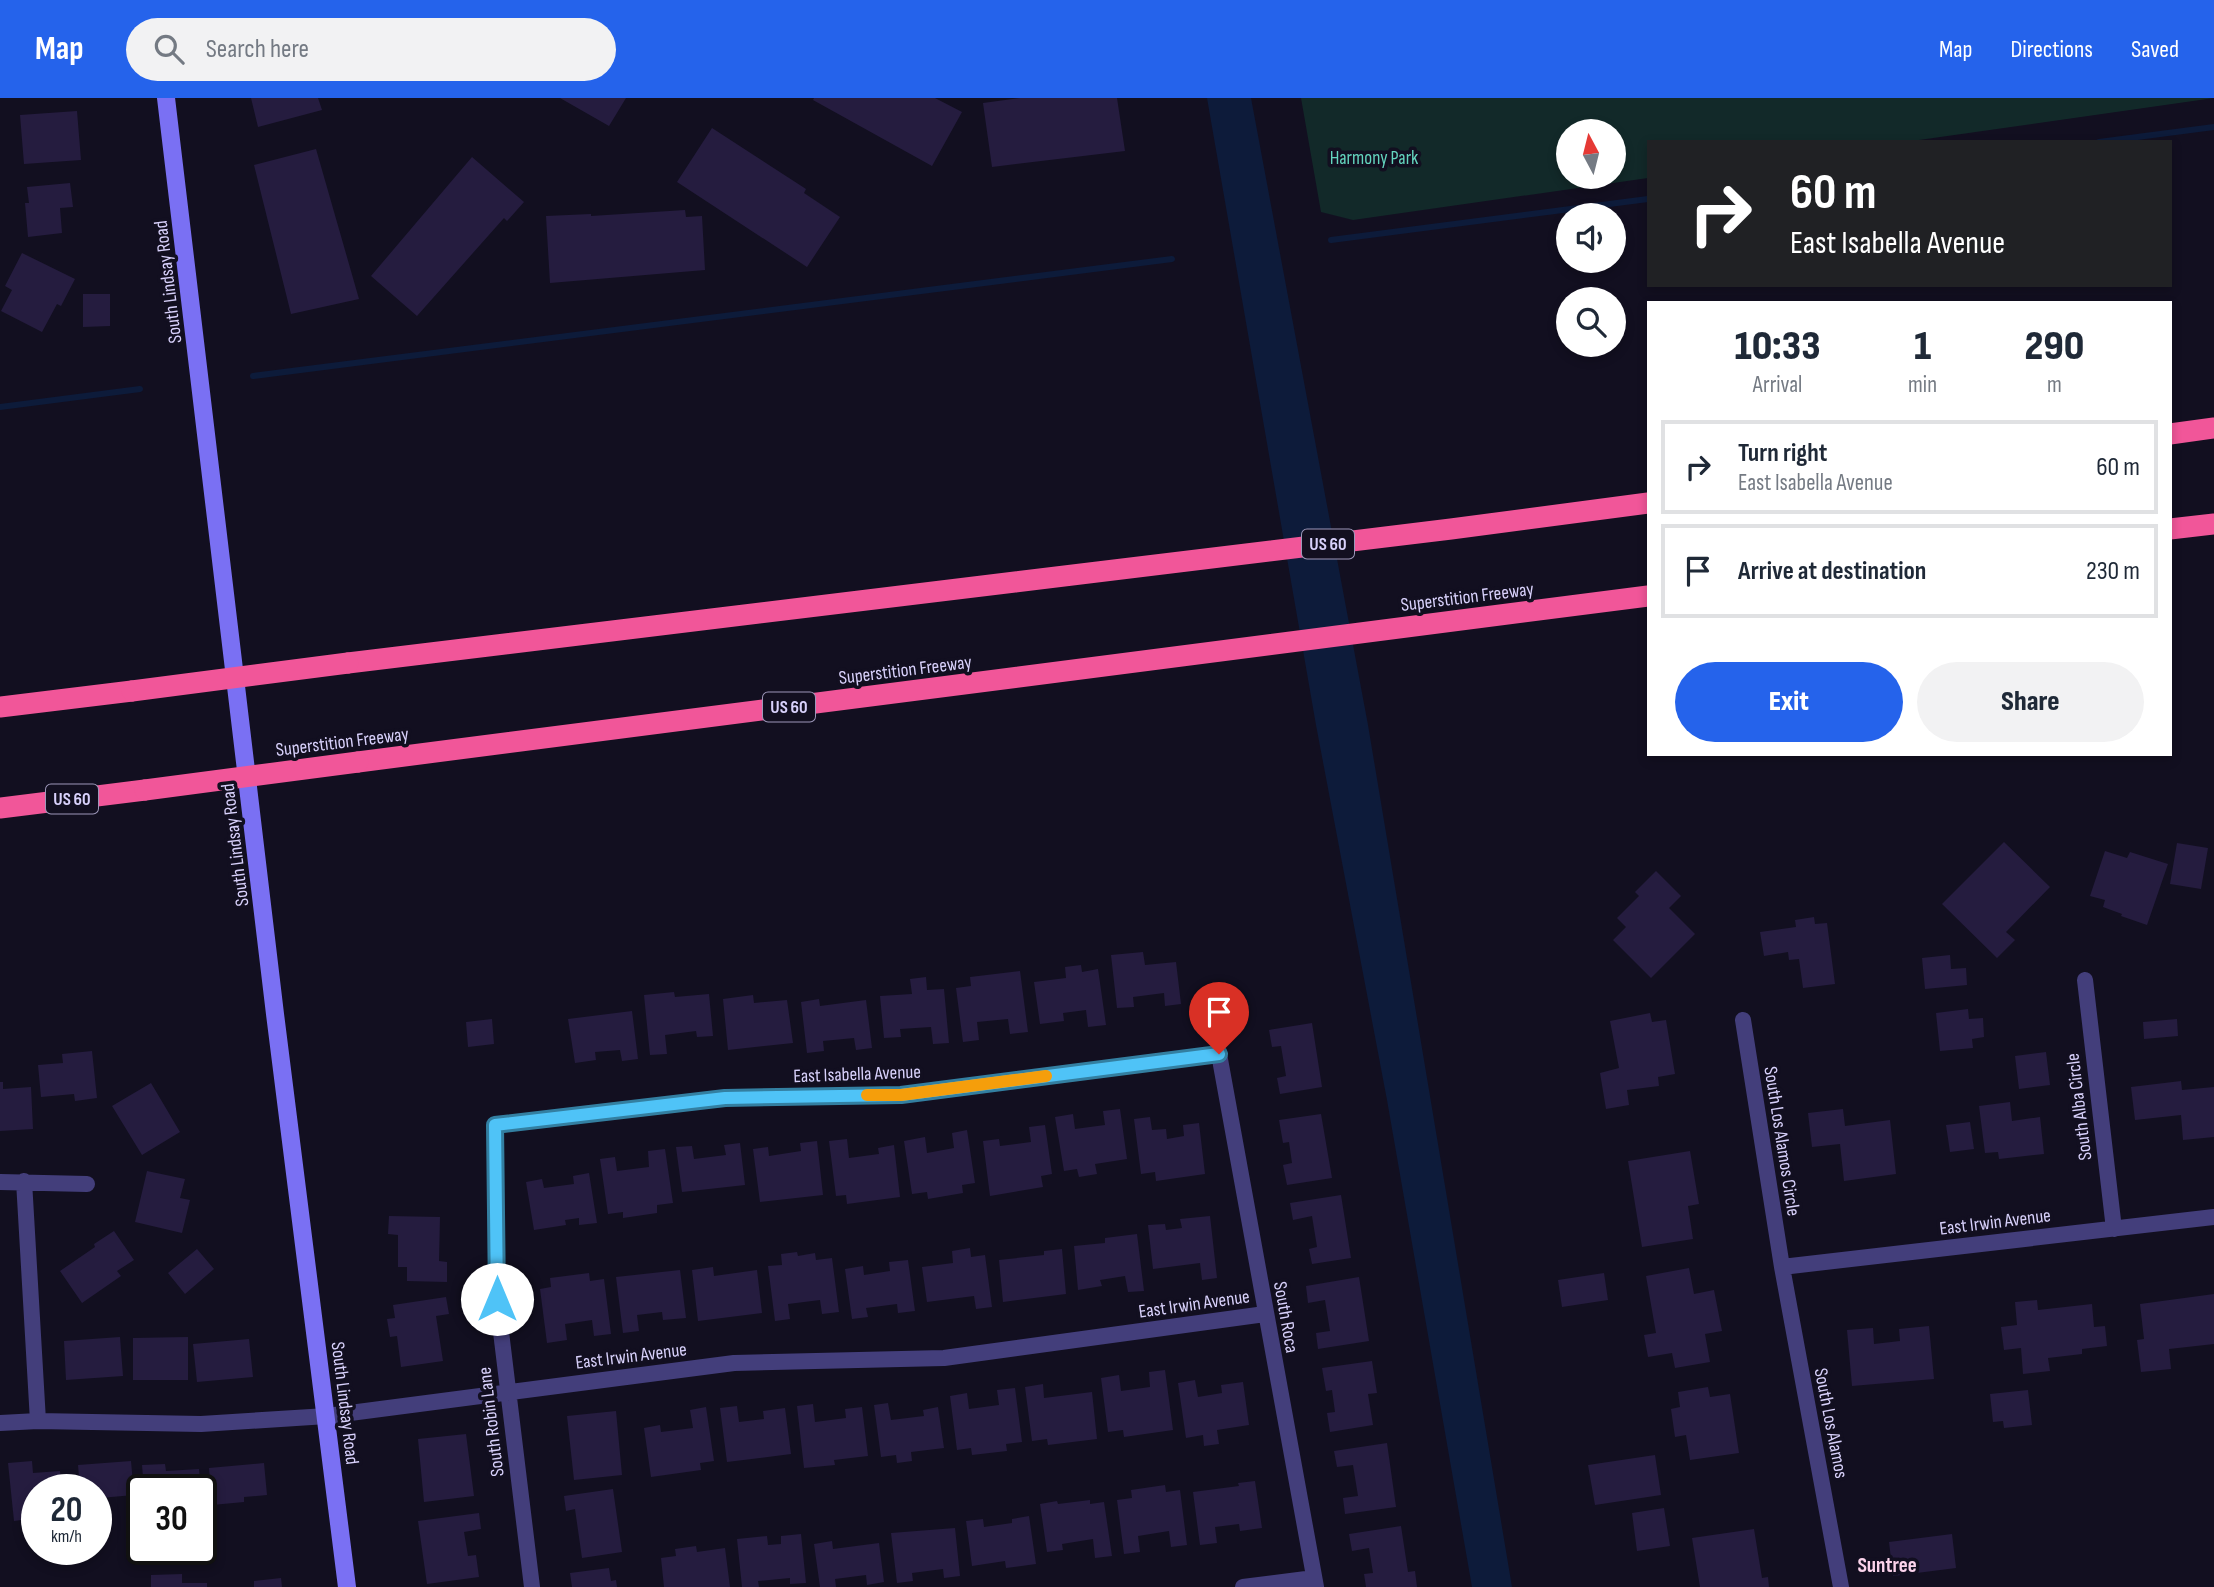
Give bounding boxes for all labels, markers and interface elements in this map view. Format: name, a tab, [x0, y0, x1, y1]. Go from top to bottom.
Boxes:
search box	[126, 18, 616, 81]
text: Map	[35, 29, 84, 69]
icon: search	[150, 30, 188, 68]
text: Search here	[206, 34, 309, 65]
text: Map	[1939, 35, 1972, 64]
text: Directions	[2010, 35, 2093, 64]
text: Saved	[2131, 35, 2179, 64]
north arrow	[1556, 119, 1626, 189]
map controls	[1556, 119, 1626, 357]
park label: Harmony Park	[1330, 147, 1419, 170]
text: 60 m	[1790, 164, 1877, 223]
icon: right	[1675, 168, 1766, 259]
button: sound	[1556, 203, 1626, 273]
street label: South Lindsay Road	[150, 219, 187, 344]
text: East Isabella Avenue	[1790, 224, 2005, 263]
button: search	[1556, 287, 1626, 357]
text: 10:33	[1735, 321, 1821, 372]
text: 1	[1914, 321, 1931, 372]
text: 290	[2025, 321, 2084, 372]
text: Arrival	[1753, 371, 1802, 399]
text: min	[1908, 371, 1937, 399]
text: m	[2047, 371, 2062, 399]
text: Turn right	[1738, 438, 1827, 469]
icon: right	[1679, 448, 1717, 486]
text: 60 m	[2096, 452, 2140, 483]
text: East Isabella Avenue	[1738, 469, 1893, 497]
road number: US 60	[1302, 530, 1354, 559]
icon: arrive	[1679, 552, 1717, 590]
text: Arrive at destination	[1738, 556, 1926, 587]
text: 230 m	[2086, 556, 2140, 587]
street label: Superstition Freeway	[1399, 578, 1536, 617]
street label: Superstition Freeway	[837, 651, 974, 690]
button: Exit	[1675, 662, 1903, 742]
button: Share	[1917, 662, 2144, 742]
road number: US 60	[763, 692, 815, 722]
street label: Superstition Freeway	[274, 723, 411, 762]
street label: South Lindsay Road	[217, 782, 254, 907]
road number: US 60	[46, 784, 98, 814]
pin	[1189, 982, 1249, 1054]
icon: arrive	[1200, 993, 1238, 1031]
street label: South Alba Circle	[2062, 1052, 2097, 1162]
street label: East Isabella Avenue	[793, 1061, 921, 1088]
street label: South Los Alamos Circle	[1758, 1065, 1805, 1218]
street label: East Irwin Avenue	[1938, 1204, 2052, 1241]
position arrow	[460, 1262, 534, 1336]
street label: South Roca	[1268, 1280, 1303, 1355]
street label: East Irwin Avenue	[1137, 1285, 1251, 1324]
street label: East Irwin Avenue	[574, 1338, 688, 1375]
street label: South Lindsay Road	[326, 1341, 363, 1466]
street label: South Robin Lane	[473, 1366, 510, 1478]
street label: South Los Alamos	[1809, 1366, 1852, 1480]
speed limit sign: 30	[126, 1474, 217, 1565]
text: 20	[51, 1489, 83, 1532]
text: km/h	[51, 1526, 82, 1547]
district label: Suntree	[1857, 1553, 1917, 1578]

